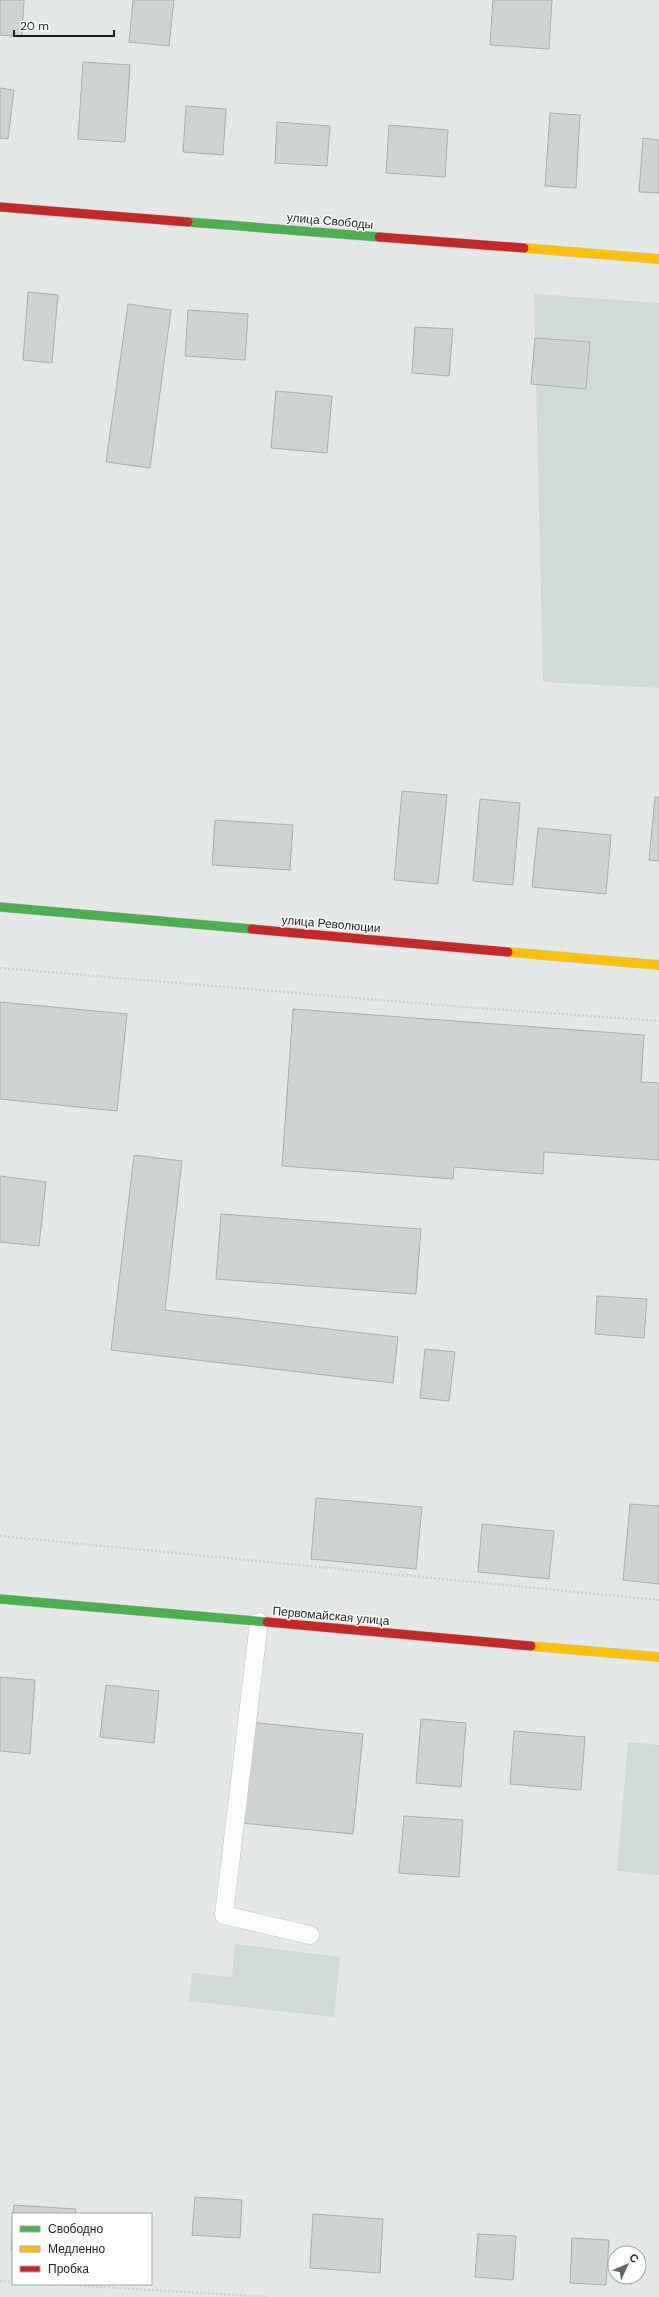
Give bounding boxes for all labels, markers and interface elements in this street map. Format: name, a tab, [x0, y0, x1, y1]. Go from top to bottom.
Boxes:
scale bar	[14, 12, 114, 38]
text: 20 m	[20, 18, 49, 34]
street label: улица Свободы	[286, 209, 374, 233]
street label: улица Революции	[281, 912, 381, 936]
street label: Первомайская улица	[272, 1603, 390, 1629]
legend	[12, 2213, 152, 2285]
text: Свободно	[48, 2221, 103, 2237]
text: Медленно	[48, 2241, 105, 2257]
north arrow	[607, 2245, 647, 2285]
text: С	[626, 2250, 642, 2266]
text: Пробка	[48, 2261, 89, 2277]

